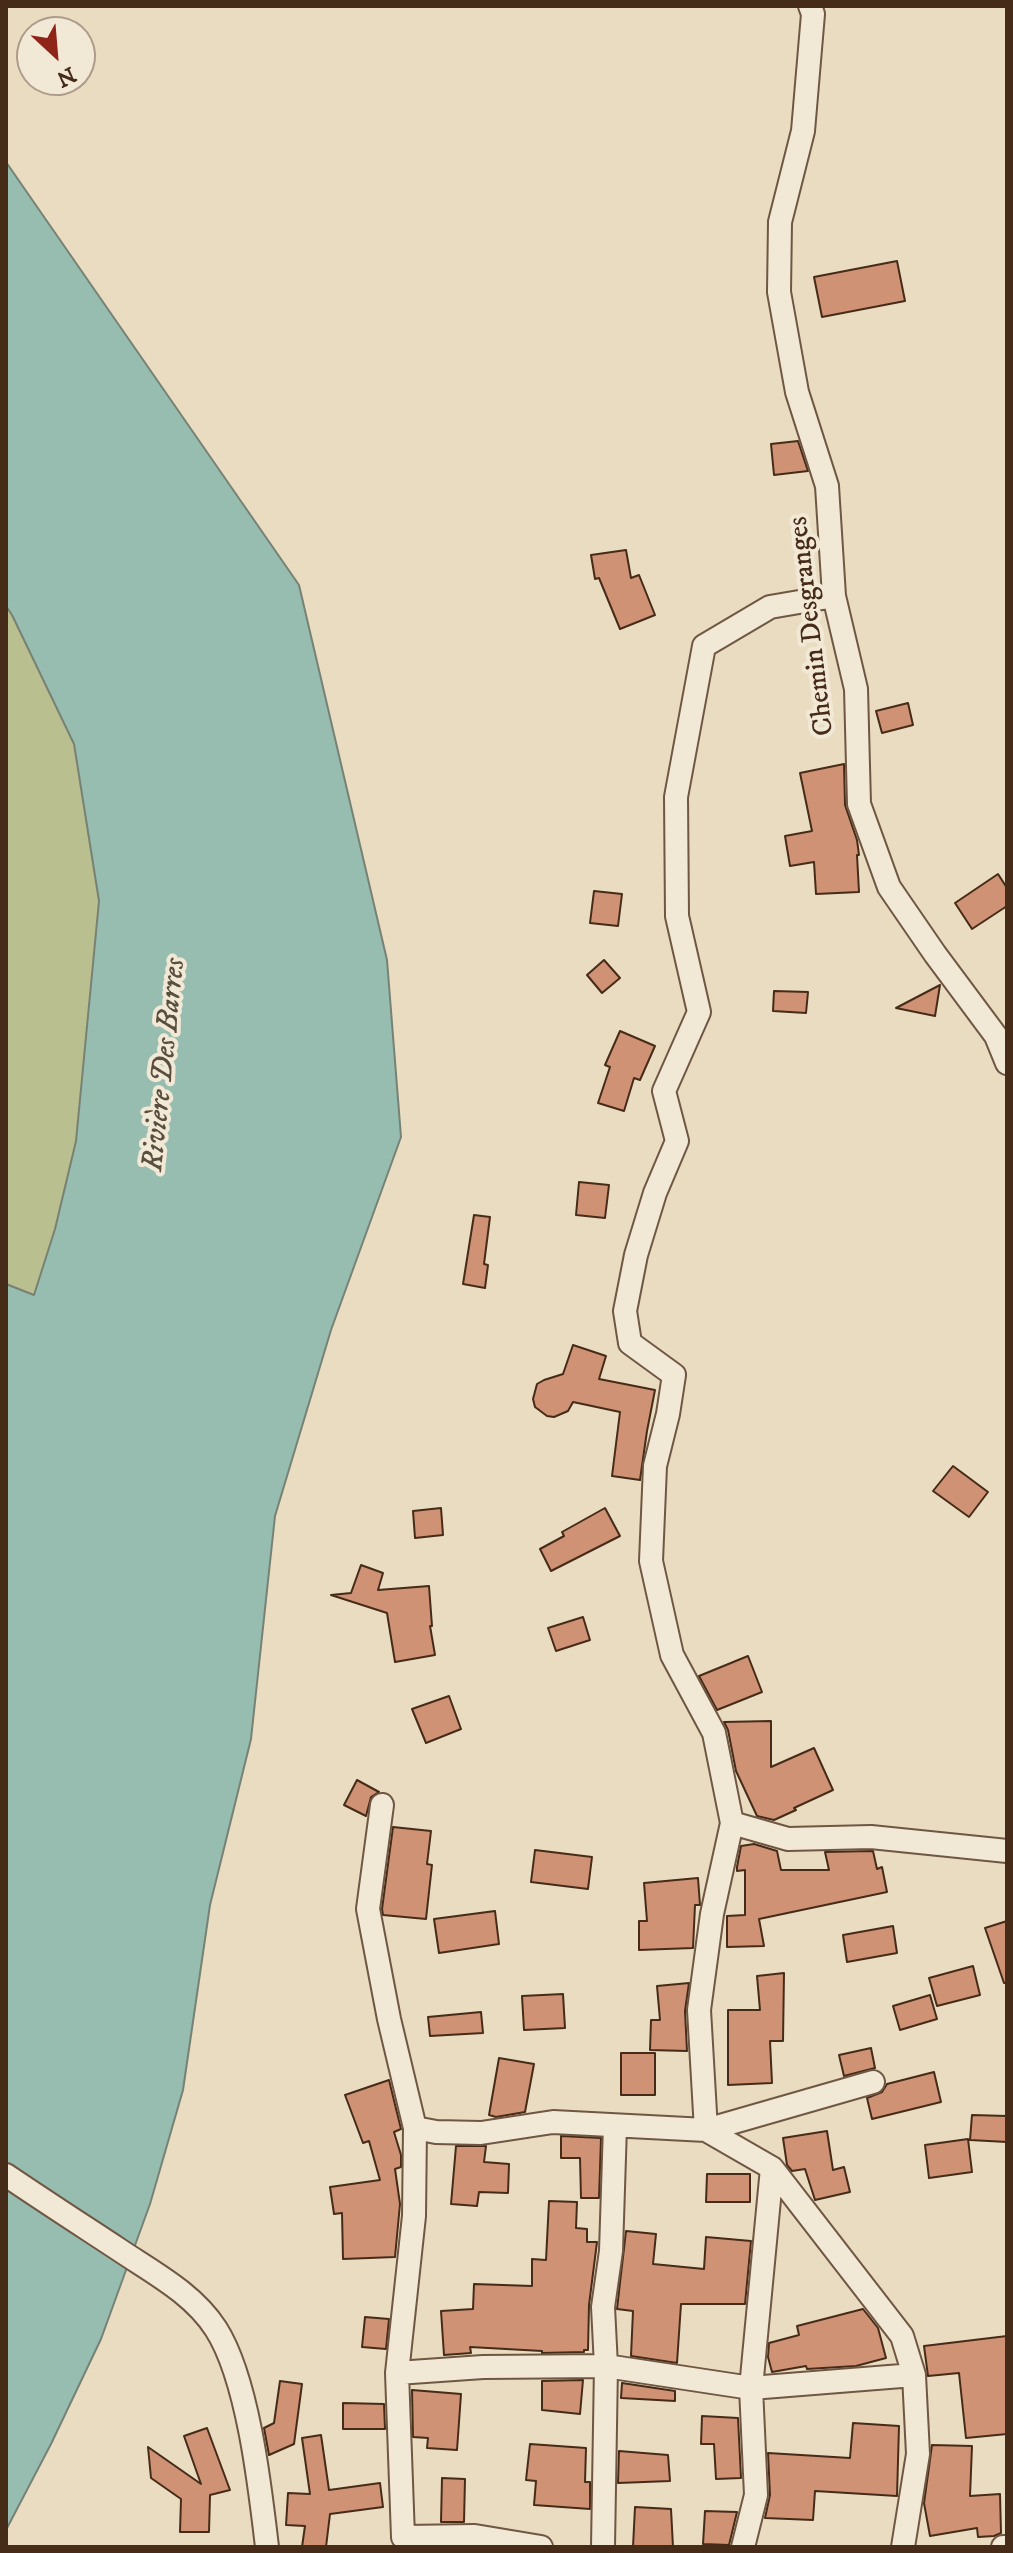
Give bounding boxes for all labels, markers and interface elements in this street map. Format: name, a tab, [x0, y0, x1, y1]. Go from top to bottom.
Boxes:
north arrow	[16, 16, 96, 96]
text: N	[52, 60, 80, 92]
street label: Chemin Desgranges	[783, 514, 843, 738]
water label: Rivière Des Barres	[137, 957, 195, 1173]

